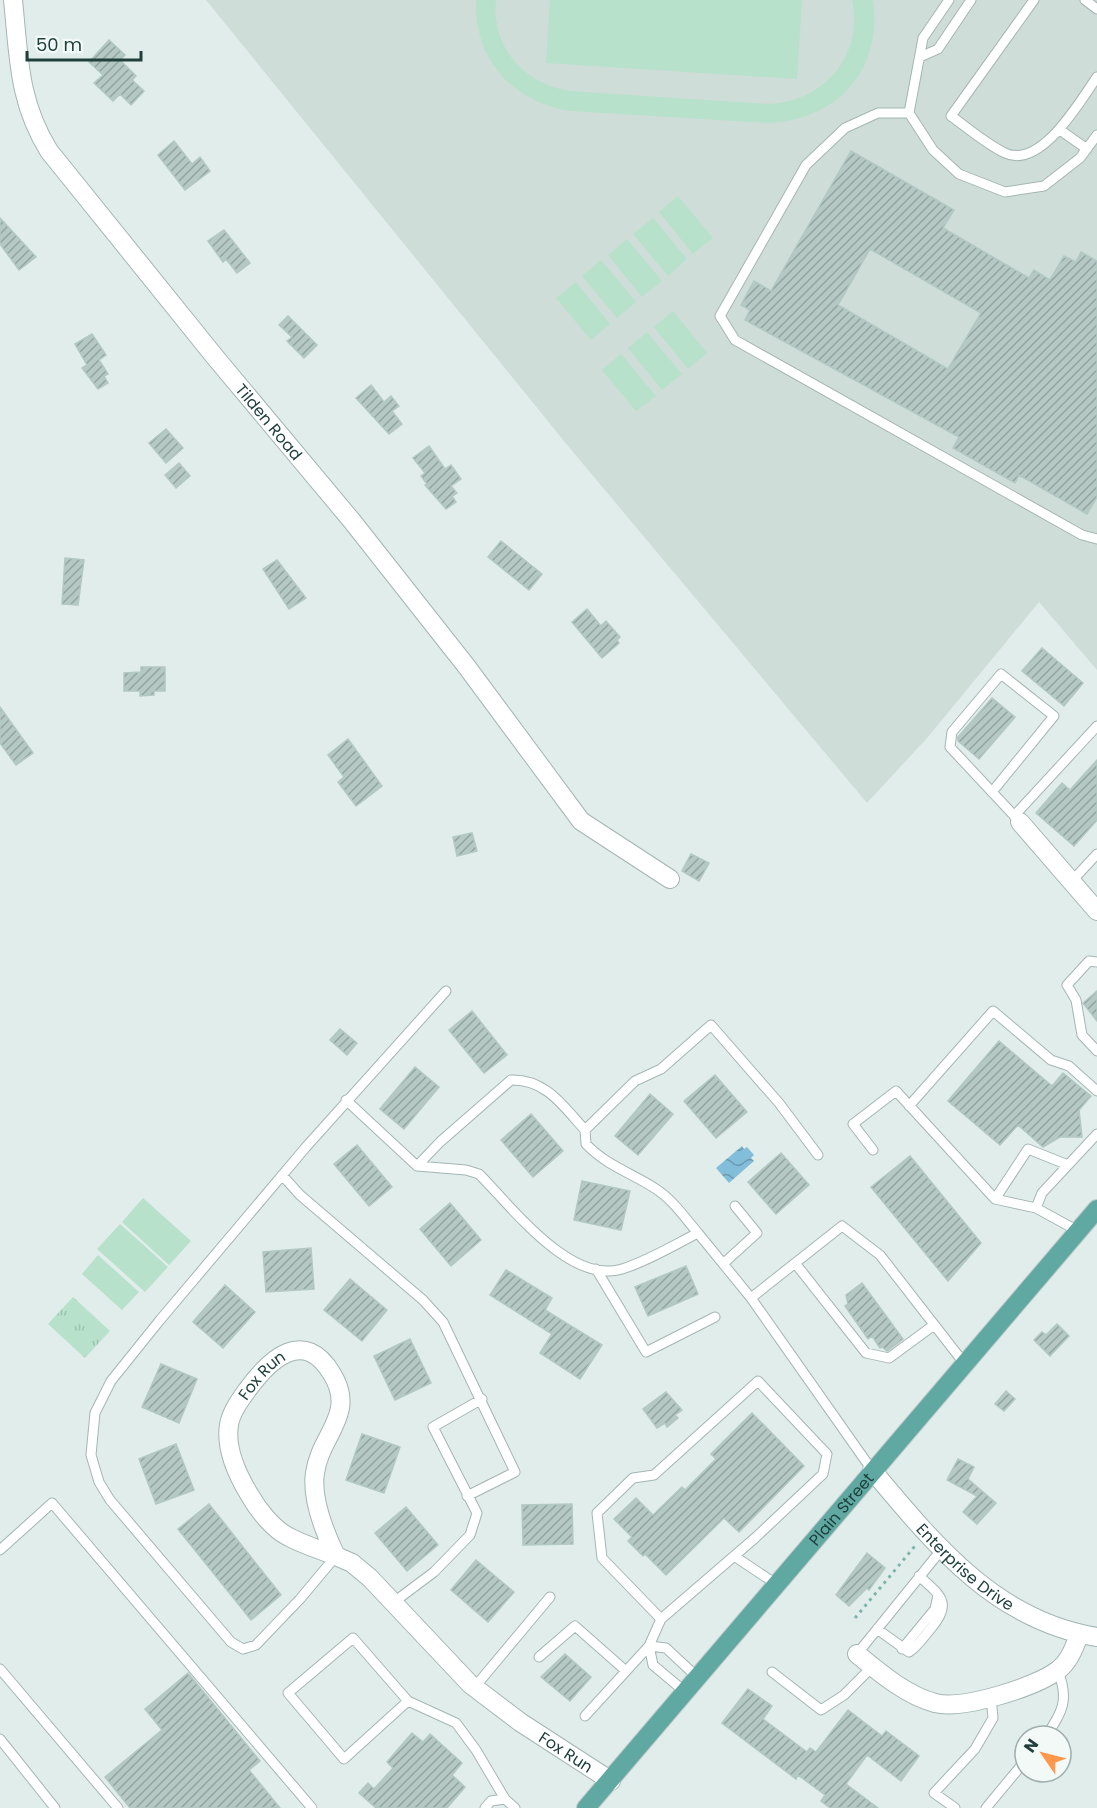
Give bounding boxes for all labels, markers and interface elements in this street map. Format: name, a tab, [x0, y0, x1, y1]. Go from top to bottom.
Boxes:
scale bar	[27, 24, 141, 62]
text: 50 m	[36, 32, 82, 57]
street label: Tilden Road	[230, 379, 308, 465]
street label: Fox Run	[232, 1345, 290, 1404]
street label: Plain Street	[803, 1467, 879, 1550]
street label: Enterprise Drive	[911, 1518, 1019, 1616]
north arrow	[1013, 1724, 1073, 1784]
street label: Fox Run	[534, 1726, 598, 1778]
text: N	[1018, 1734, 1044, 1757]

